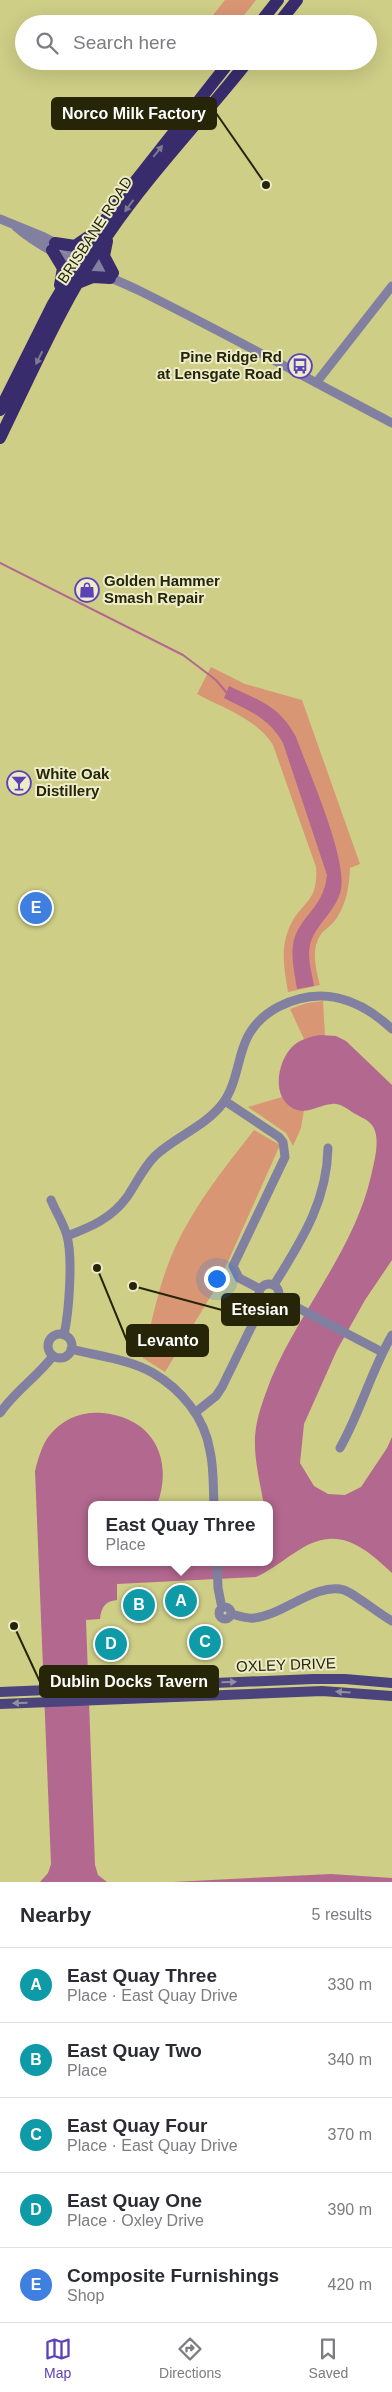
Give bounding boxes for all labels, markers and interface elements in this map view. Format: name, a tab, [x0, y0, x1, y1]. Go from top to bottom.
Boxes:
search box	[15, 15, 377, 70]
icon: search	[33, 29, 61, 57]
text: Search here	[73, 32, 177, 53]
callout: Norco Milk Factory	[52, 98, 216, 129]
text: Norco Milk Factory	[62, 105, 206, 122]
one-way arrow	[153, 145, 164, 158]
street label: BRISBANE ROAD	[54, 173, 135, 286]
one-way arrow	[124, 199, 134, 212]
place label: Pine Ridge Rd at Lensgate Road	[157, 348, 282, 382]
one-way arrow	[35, 350, 43, 365]
bus stop icon: Pine Ridge Rd at Lensgate Road	[287, 353, 313, 379]
place label: Golden Hammer Smash Repair	[104, 572, 220, 606]
shop icon: Golden Hammer Smash Repair	[74, 577, 100, 603]
place label: White Oak Distillery	[36, 765, 110, 799]
bar icon: White Oak Distillery	[6, 770, 32, 796]
pin: E	[20, 889, 52, 927]
your location	[204, 1266, 230, 1292]
callout: Etesian	[222, 1294, 299, 1325]
text: Etesian	[232, 1301, 288, 1318]
callout: Levanto	[127, 1325, 208, 1356]
text: Levanto	[137, 1332, 199, 1349]
popup	[88, 1501, 273, 1566]
text: East Quay Three	[106, 1514, 255, 1535]
text: Place	[106, 1536, 146, 1553]
pin: A	[165, 1582, 197, 1620]
pin: B	[123, 1586, 155, 1624]
pin: C	[189, 1623, 221, 1661]
pin: D	[95, 1625, 127, 1663]
street label: OXLEY DRIVE	[236, 1654, 336, 1675]
callout: Dublin Docks Tavern	[40, 1666, 218, 1697]
text: Dublin Docks Tavern	[50, 1673, 208, 1690]
one-way arrow	[222, 1678, 238, 1686]
one-way arrow	[335, 1687, 351, 1695]
one-way arrow	[12, 1700, 28, 1708]
text: Nearby	[20, 1903, 91, 1926]
text: 5 results	[312, 1906, 372, 1923]
text: East Quay Three	[67, 1965, 217, 1986]
text: A	[30, 1976, 42, 1993]
text: 330 m	[328, 1976, 372, 1993]
text: Place · East Quay Drive	[67, 1987, 238, 2004]
text: East Quay Two	[67, 2040, 202, 2061]
text: B	[30, 2051, 42, 2068]
text: 340 m	[328, 2051, 372, 2068]
text: Place	[67, 2062, 107, 2079]
text: East Quay Four	[67, 2115, 207, 2136]
text: C	[30, 2126, 42, 2143]
text: 370 m	[328, 2126, 372, 2143]
text: Place · East Quay Drive	[67, 2137, 238, 2154]
text: East Quay One	[67, 2190, 202, 2211]
text: D	[30, 2201, 42, 2218]
text: 390 m	[328, 2201, 372, 2218]
text: Place · Oxley Drive	[67, 2212, 204, 2229]
text: Composite Furnishings	[67, 2265, 279, 2286]
text: E	[31, 2276, 41, 2293]
text: 420 m	[328, 2276, 372, 2293]
text: Shop	[67, 2287, 104, 2304]
tab: Map	[44, 2335, 72, 2381]
tab: Directions	[159, 2335, 221, 2381]
tab: Saved	[309, 2335, 348, 2381]

